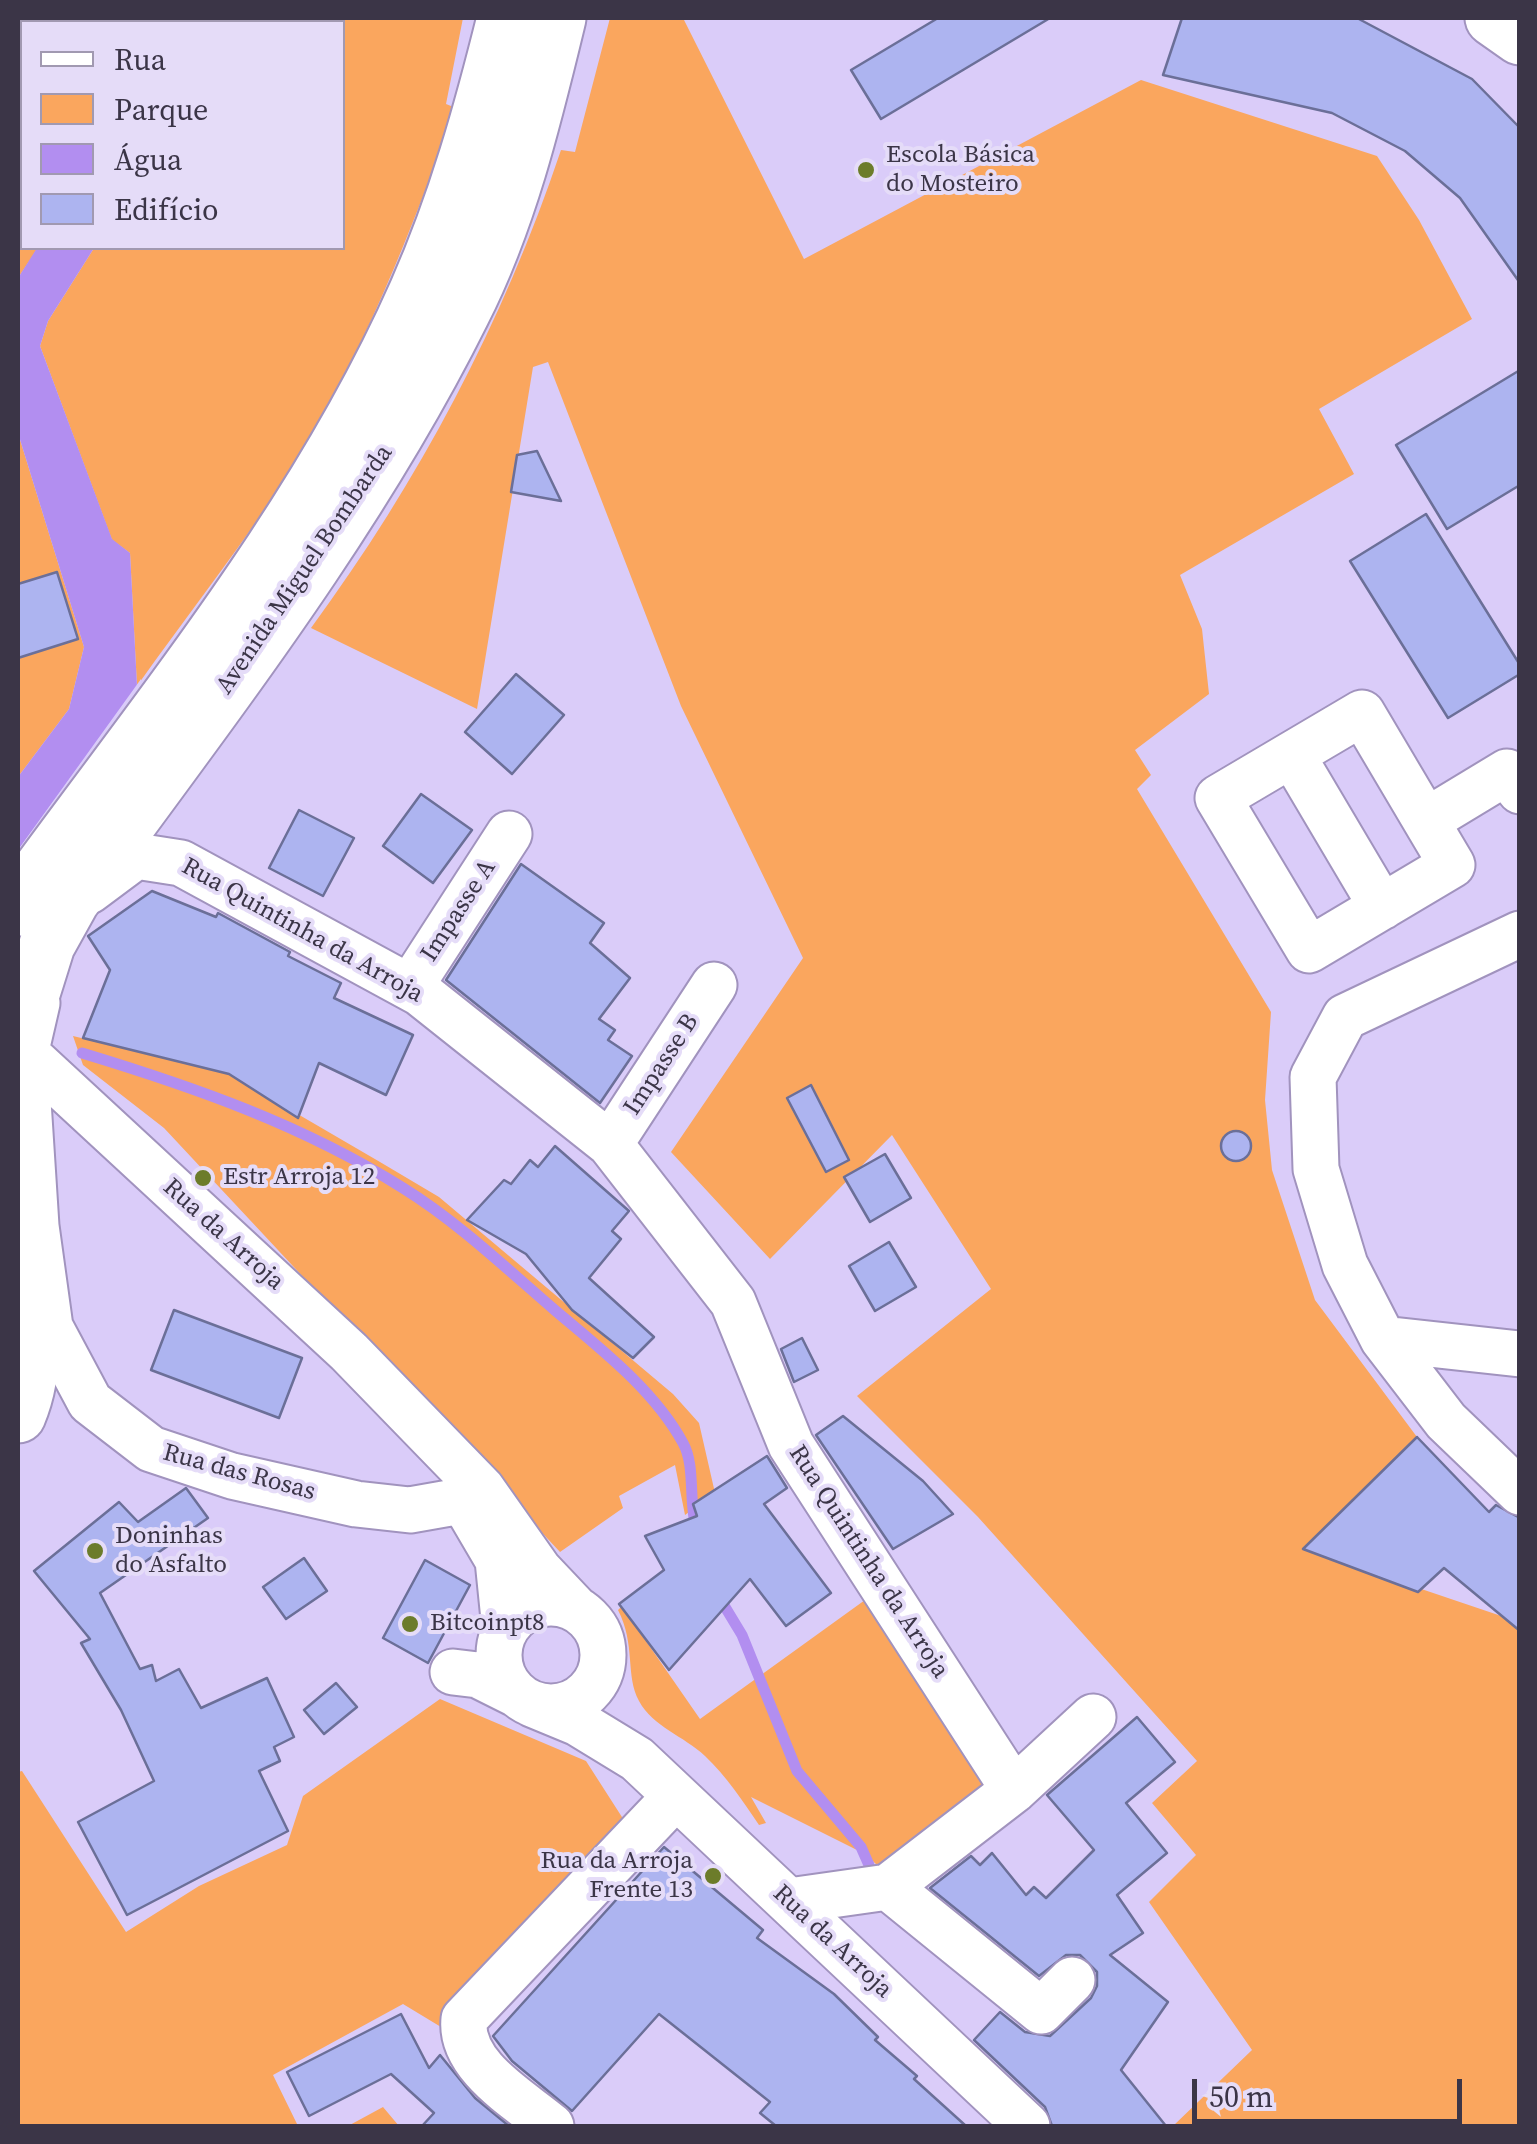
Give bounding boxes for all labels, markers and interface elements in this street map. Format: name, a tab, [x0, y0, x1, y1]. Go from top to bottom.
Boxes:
legend	[20, 20, 345, 250]
text: Rua	[114, 39, 166, 80]
text: Parque	[114, 89, 208, 130]
text: Água	[114, 139, 182, 180]
place label: Escola Básica do Mosteiro	[886, 141, 1035, 200]
marker: Escola Básica do Mosteiro	[855, 159, 877, 181]
text: Edifício	[114, 189, 219, 230]
street label: Avenida Miguel Bombarda	[210, 440, 400, 700]
street label: Rua Quintinha da Arroja	[176, 852, 428, 1010]
street label: Impasse A	[415, 854, 503, 968]
street label: Impasse B	[618, 1009, 706, 1121]
place label: Estr Arroja 12	[223, 1163, 375, 1193]
marker: Estr Arroja 12	[192, 1167, 214, 1189]
street label: Rua da Arroja	[156, 1173, 290, 1297]
street label: Rua das Rosas	[159, 1438, 319, 1508]
street label: Rua Quintinha da Arroja	[781, 1440, 955, 1684]
place label: Doninhas do Asfalto	[115, 1522, 227, 1581]
marker: Doninhas do Asfalto	[84, 1540, 106, 1562]
place label: Bitcoinpt8	[430, 1609, 544, 1639]
marker: Bitcoinpt8	[399, 1613, 421, 1635]
place label: Rua da Arroja Frente 13	[541, 1847, 693, 1906]
marker: Rua da Arroja Frente 13	[702, 1865, 724, 1887]
street label: Rua da Arroja	[766, 1879, 898, 2005]
scale bar	[1197, 2059, 1467, 2121]
text: 50 m	[1209, 2076, 1273, 2117]

